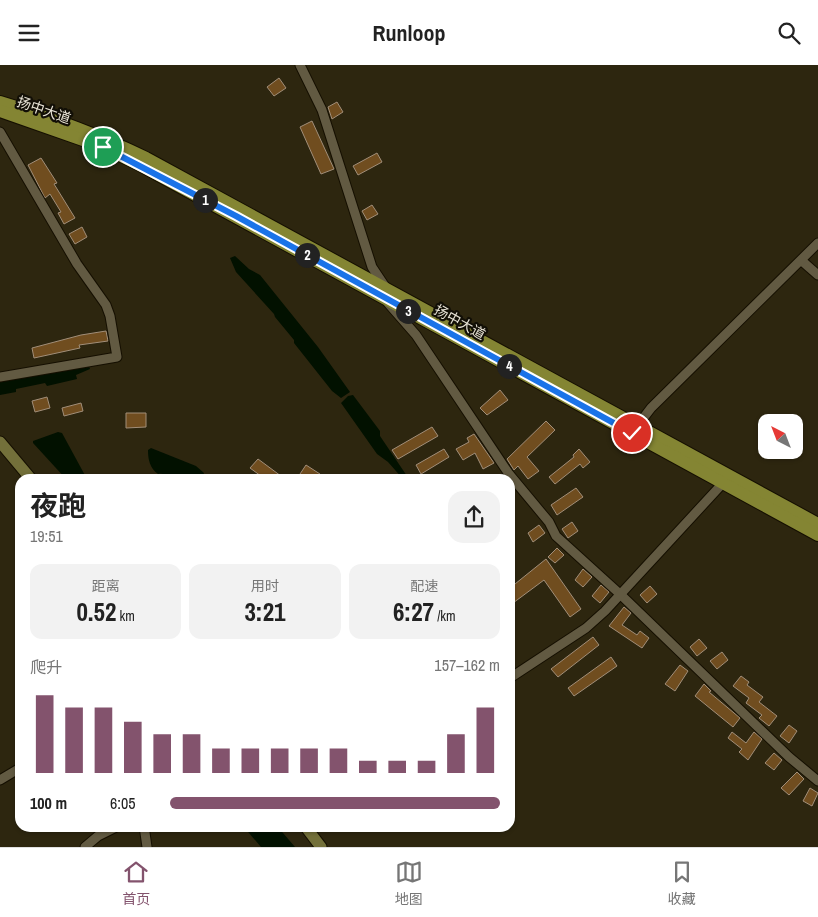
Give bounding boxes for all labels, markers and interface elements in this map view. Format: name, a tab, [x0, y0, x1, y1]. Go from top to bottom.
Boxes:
text: Runloop	[372, 18, 446, 48]
icon: menu	[15, 19, 43, 47]
icon: search	[775, 19, 803, 47]
street label: 扬中大道	[15, 92, 73, 128]
pin	[82, 126, 124, 168]
icon: arrive	[89, 133, 117, 161]
pin: 1	[192, 187, 218, 213]
text: 1	[202, 191, 209, 209]
pin: 2	[294, 243, 320, 267]
text: 2	[304, 246, 311, 264]
pin: 3	[396, 299, 420, 323]
street label: 扬中大道	[431, 301, 489, 343]
text: 3	[405, 302, 412, 320]
pin: 4	[496, 353, 522, 379]
text: 4	[506, 357, 513, 375]
pin	[611, 412, 653, 454]
north arrow	[758, 414, 802, 459]
map controls	[758, 414, 803, 459]
icon: check	[618, 419, 646, 447]
text: 夜跑	[30, 487, 86, 525]
button: share	[448, 491, 500, 543]
text: 19:51	[30, 525, 63, 547]
text: 距离	[92, 577, 120, 595]
text: 用时	[251, 577, 279, 595]
text: 配速	[410, 577, 438, 595]
text: 0.52	[76, 595, 116, 629]
text: 3:21	[244, 595, 286, 629]
text: 6:27	[393, 595, 434, 629]
text: km	[116, 607, 135, 625]
text: /km	[434, 607, 456, 625]
text: 157–162 m	[434, 654, 500, 676]
text: 爬升	[30, 656, 62, 678]
text: 100 m	[30, 792, 67, 814]
text: 6:05	[110, 792, 136, 814]
tab: 首页	[122, 858, 150, 908]
tab: 地图	[395, 858, 423, 908]
tab: 收藏	[668, 858, 696, 908]

